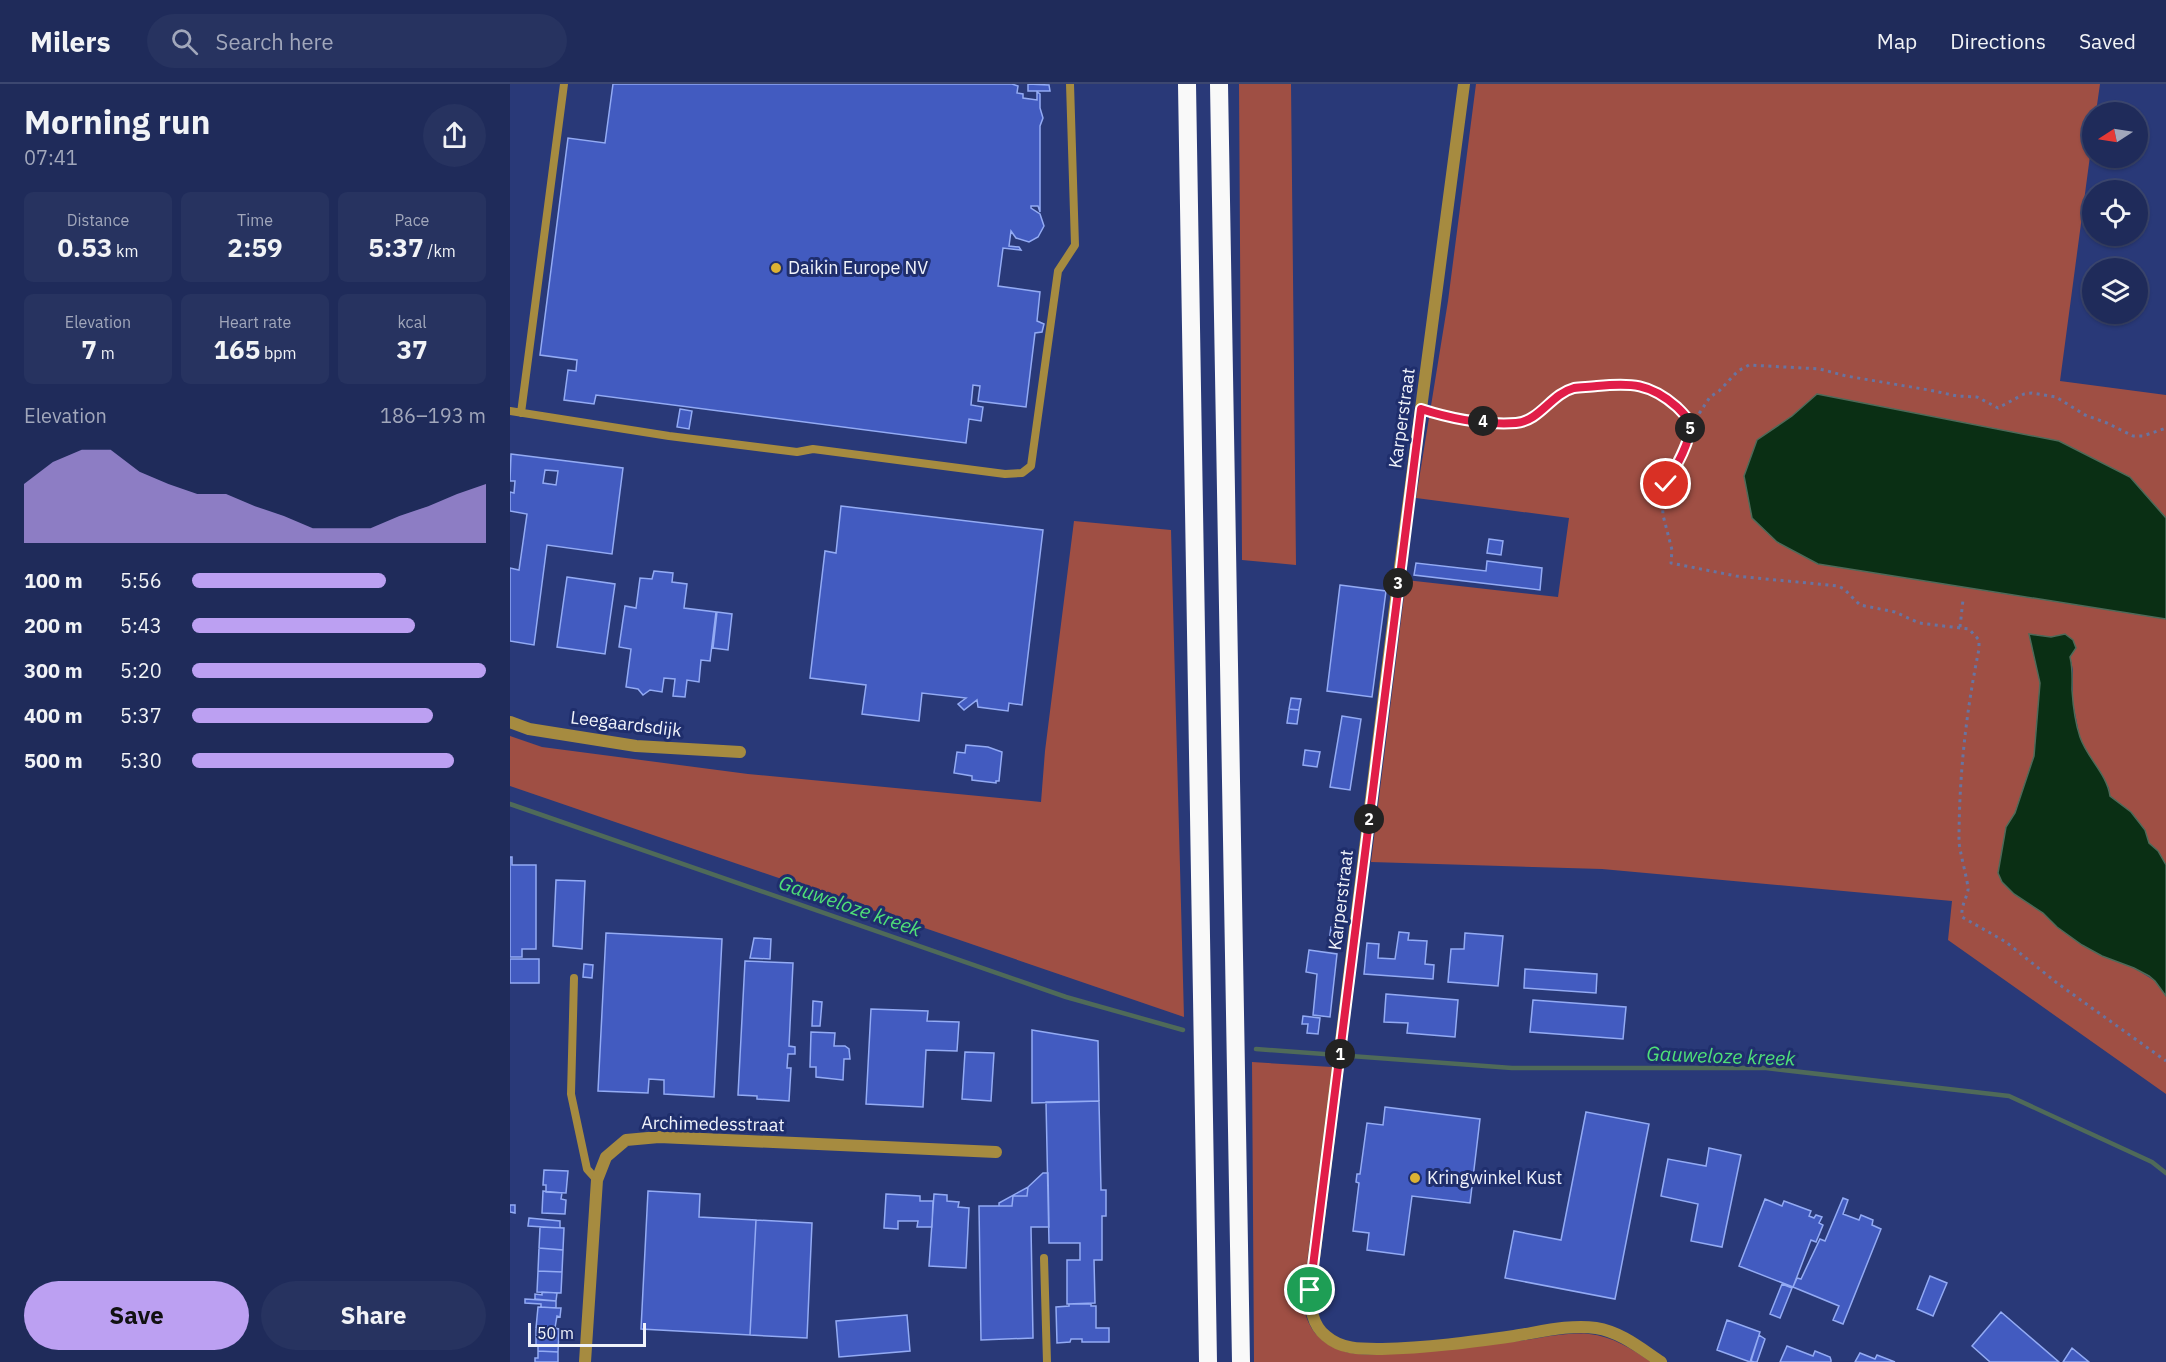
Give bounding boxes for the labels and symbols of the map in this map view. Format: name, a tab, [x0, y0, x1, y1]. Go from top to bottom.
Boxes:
north arrow	[2082, 102, 2148, 168]
place label: Daikin Europe NV	[788, 256, 928, 279]
marker: Daikin Europe NV	[769, 261, 783, 275]
street label: Karperstraat	[1383, 366, 1420, 470]
pin: 4	[1468, 406, 1498, 436]
pin: 5	[1675, 413, 1705, 443]
pin	[1640, 458, 1691, 509]
pin: 3	[1383, 568, 1413, 598]
street label: Leegaardsdijk	[569, 705, 684, 742]
pin: 2	[1354, 804, 1384, 834]
street label: Karperstraat	[1323, 848, 1358, 952]
water label: Gauweloze kreek	[775, 869, 926, 943]
pin: 1	[1325, 1039, 1355, 1069]
water label: Gauweloze kreek	[1646, 1039, 1797, 1072]
street label: Archimedesstraat	[641, 1111, 785, 1136]
place label: Kringwinkel Kust	[1427, 1166, 1562, 1189]
marker: Kringwinkel Kust	[1408, 1171, 1422, 1185]
pin	[1284, 1264, 1335, 1315]
scale bar	[528, 1320, 646, 1348]

